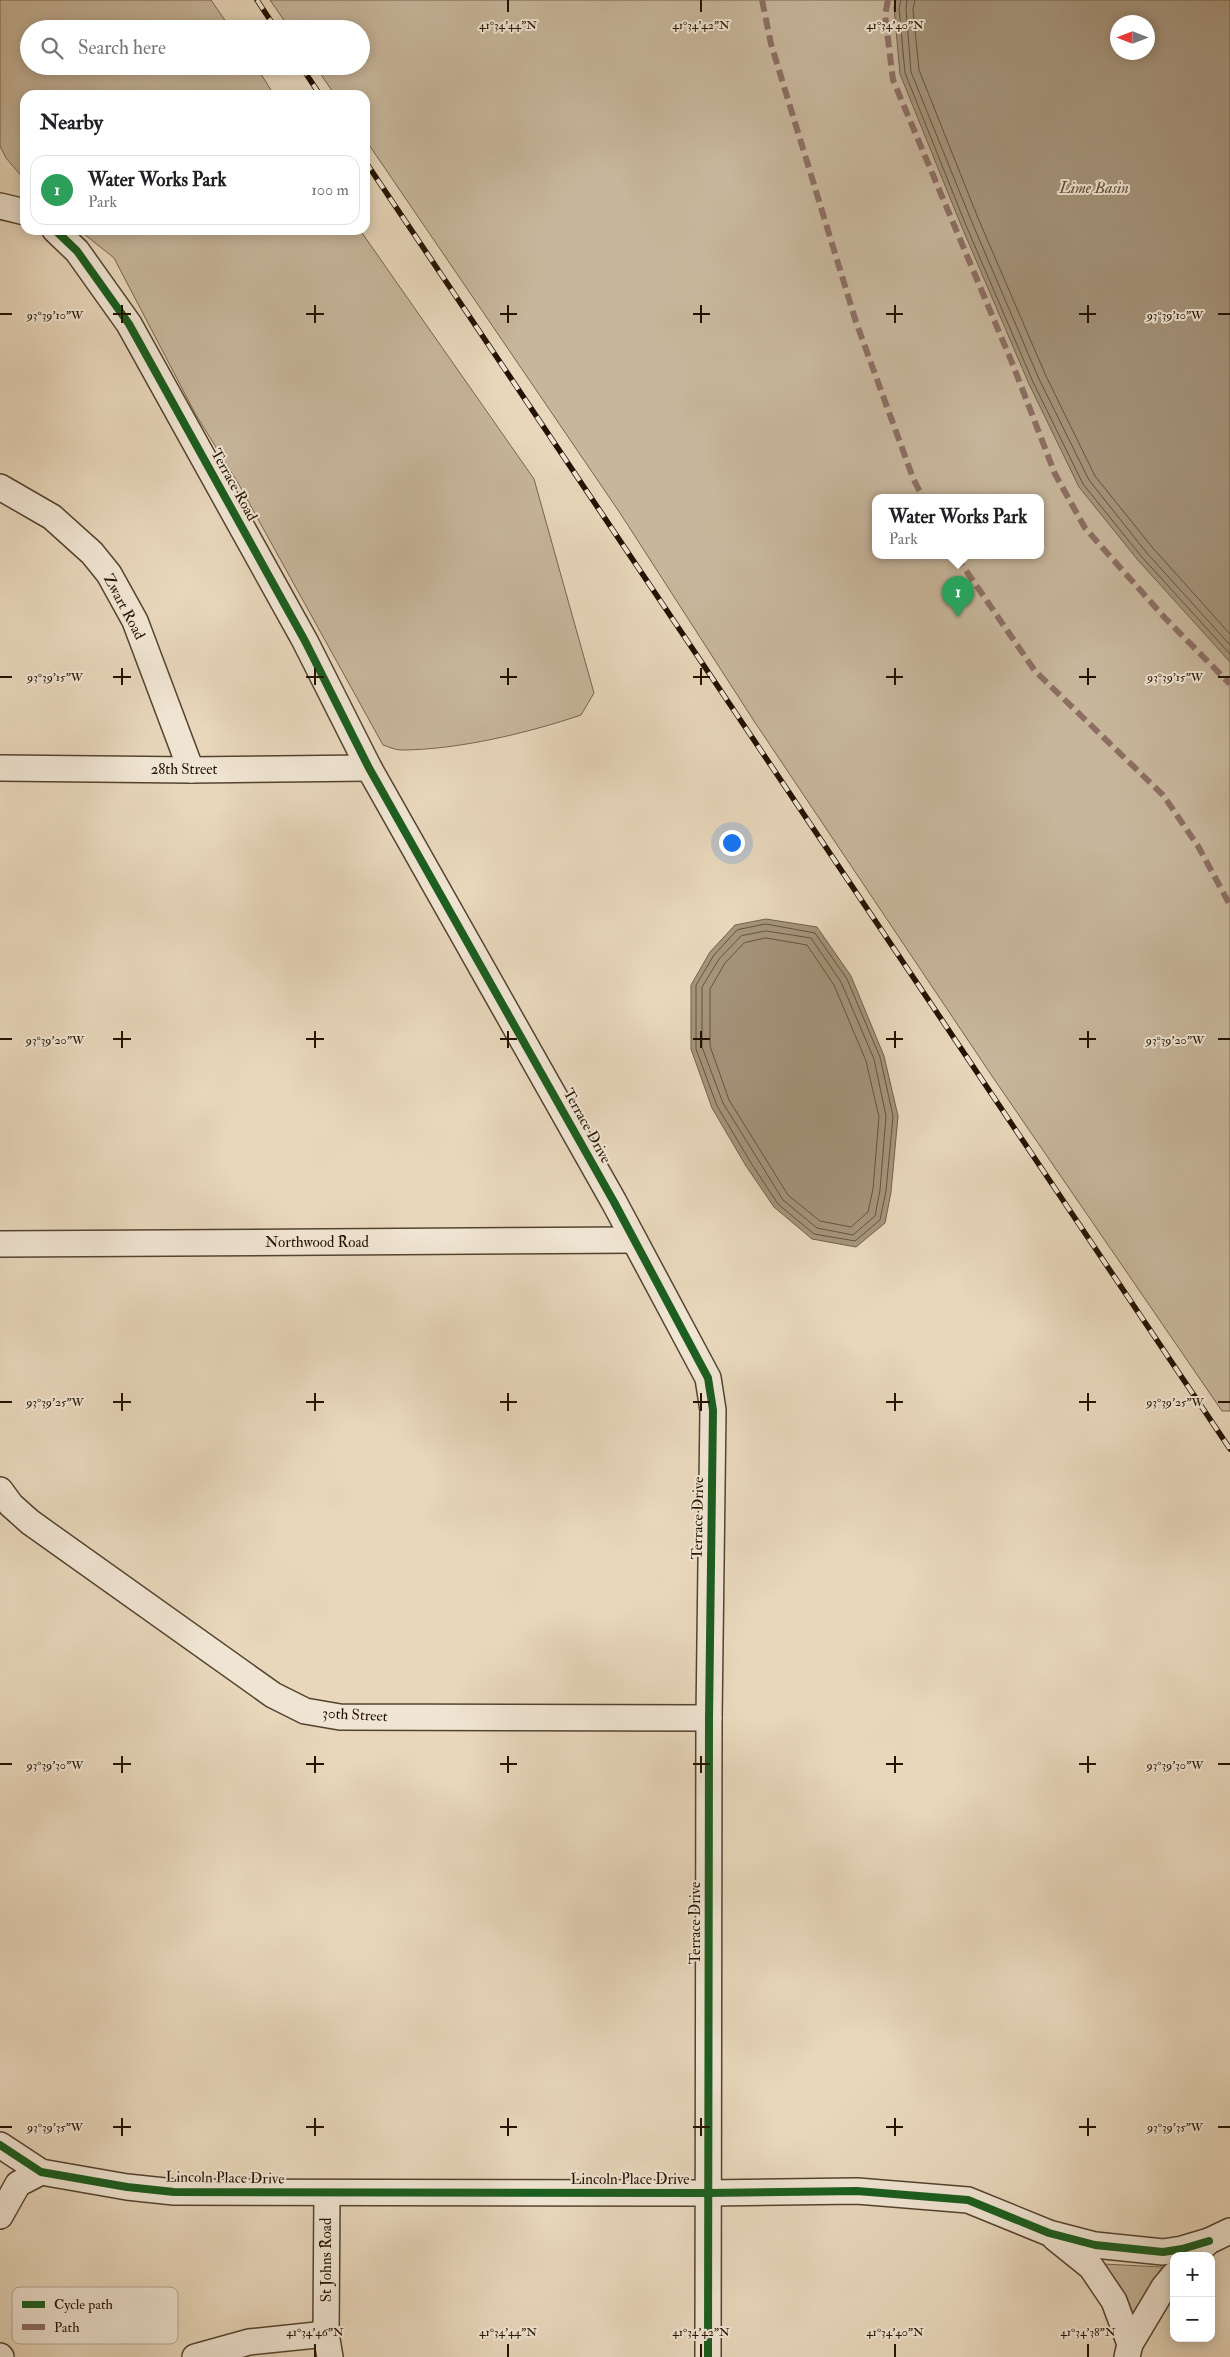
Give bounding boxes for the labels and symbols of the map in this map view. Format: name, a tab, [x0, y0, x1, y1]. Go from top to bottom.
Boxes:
north arrow	[1110, 15, 1155, 60]
text: 41°34'44"N	[479, 18, 537, 33]
text: 41°34'42"N	[672, 18, 730, 33]
text: 41°34'40"N	[866, 18, 924, 33]
water label: Lime Basin	[1058, 178, 1129, 198]
text: 93°39'10"W	[26, 308, 84, 323]
text: 93°39'10"W	[1146, 308, 1204, 323]
street label: Terrace Road	[206, 446, 262, 525]
street label: Zwart Road	[99, 571, 149, 644]
pin: 1	[942, 576, 974, 617]
text: 93°39'15"W	[26, 670, 84, 685]
text: 93°39'15"W	[1146, 670, 1204, 685]
street label: 28th Street	[151, 760, 217, 779]
your location	[719, 830, 745, 856]
text: 93°39'20"W	[25, 1033, 85, 1048]
text: 93°39'20"W	[1145, 1033, 1205, 1048]
street label: Terrace Drive	[559, 1085, 615, 1167]
street label: Northwood Road	[265, 1233, 370, 1252]
text: 93°39'25"W	[25, 1395, 85, 1410]
text: 93°39'25"W	[1145, 1395, 1205, 1410]
street label: Terrace Drive	[688, 1477, 708, 1559]
street label: 30th Street	[322, 1704, 388, 1726]
text: 93°39'30"W	[25, 1758, 84, 1773]
text: 93°39'30"W	[1145, 1758, 1204, 1773]
street label: Terrace Drive	[686, 1882, 705, 1964]
text: 93°39'35"W	[26, 2120, 84, 2135]
text: 93°39'35"W	[1146, 2120, 1204, 2135]
street label: Lincoln Place Drive	[165, 2167, 285, 2189]
street label: Lincoln Place Drive	[570, 2170, 690, 2189]
street label: St Johns Road	[317, 2217, 337, 2302]
legend	[12, 2287, 178, 2344]
text: Cycle path	[54, 2296, 114, 2314]
text: Path	[54, 2319, 80, 2336]
text: 41°34'46"N	[286, 2325, 344, 2340]
text: 41°34'44"N	[479, 2325, 537, 2340]
text: 41°34'42"N	[672, 2325, 730, 2340]
text: 41°34'40"N	[866, 2325, 924, 2340]
text: 41°34'38"N	[1060, 2325, 1116, 2340]

